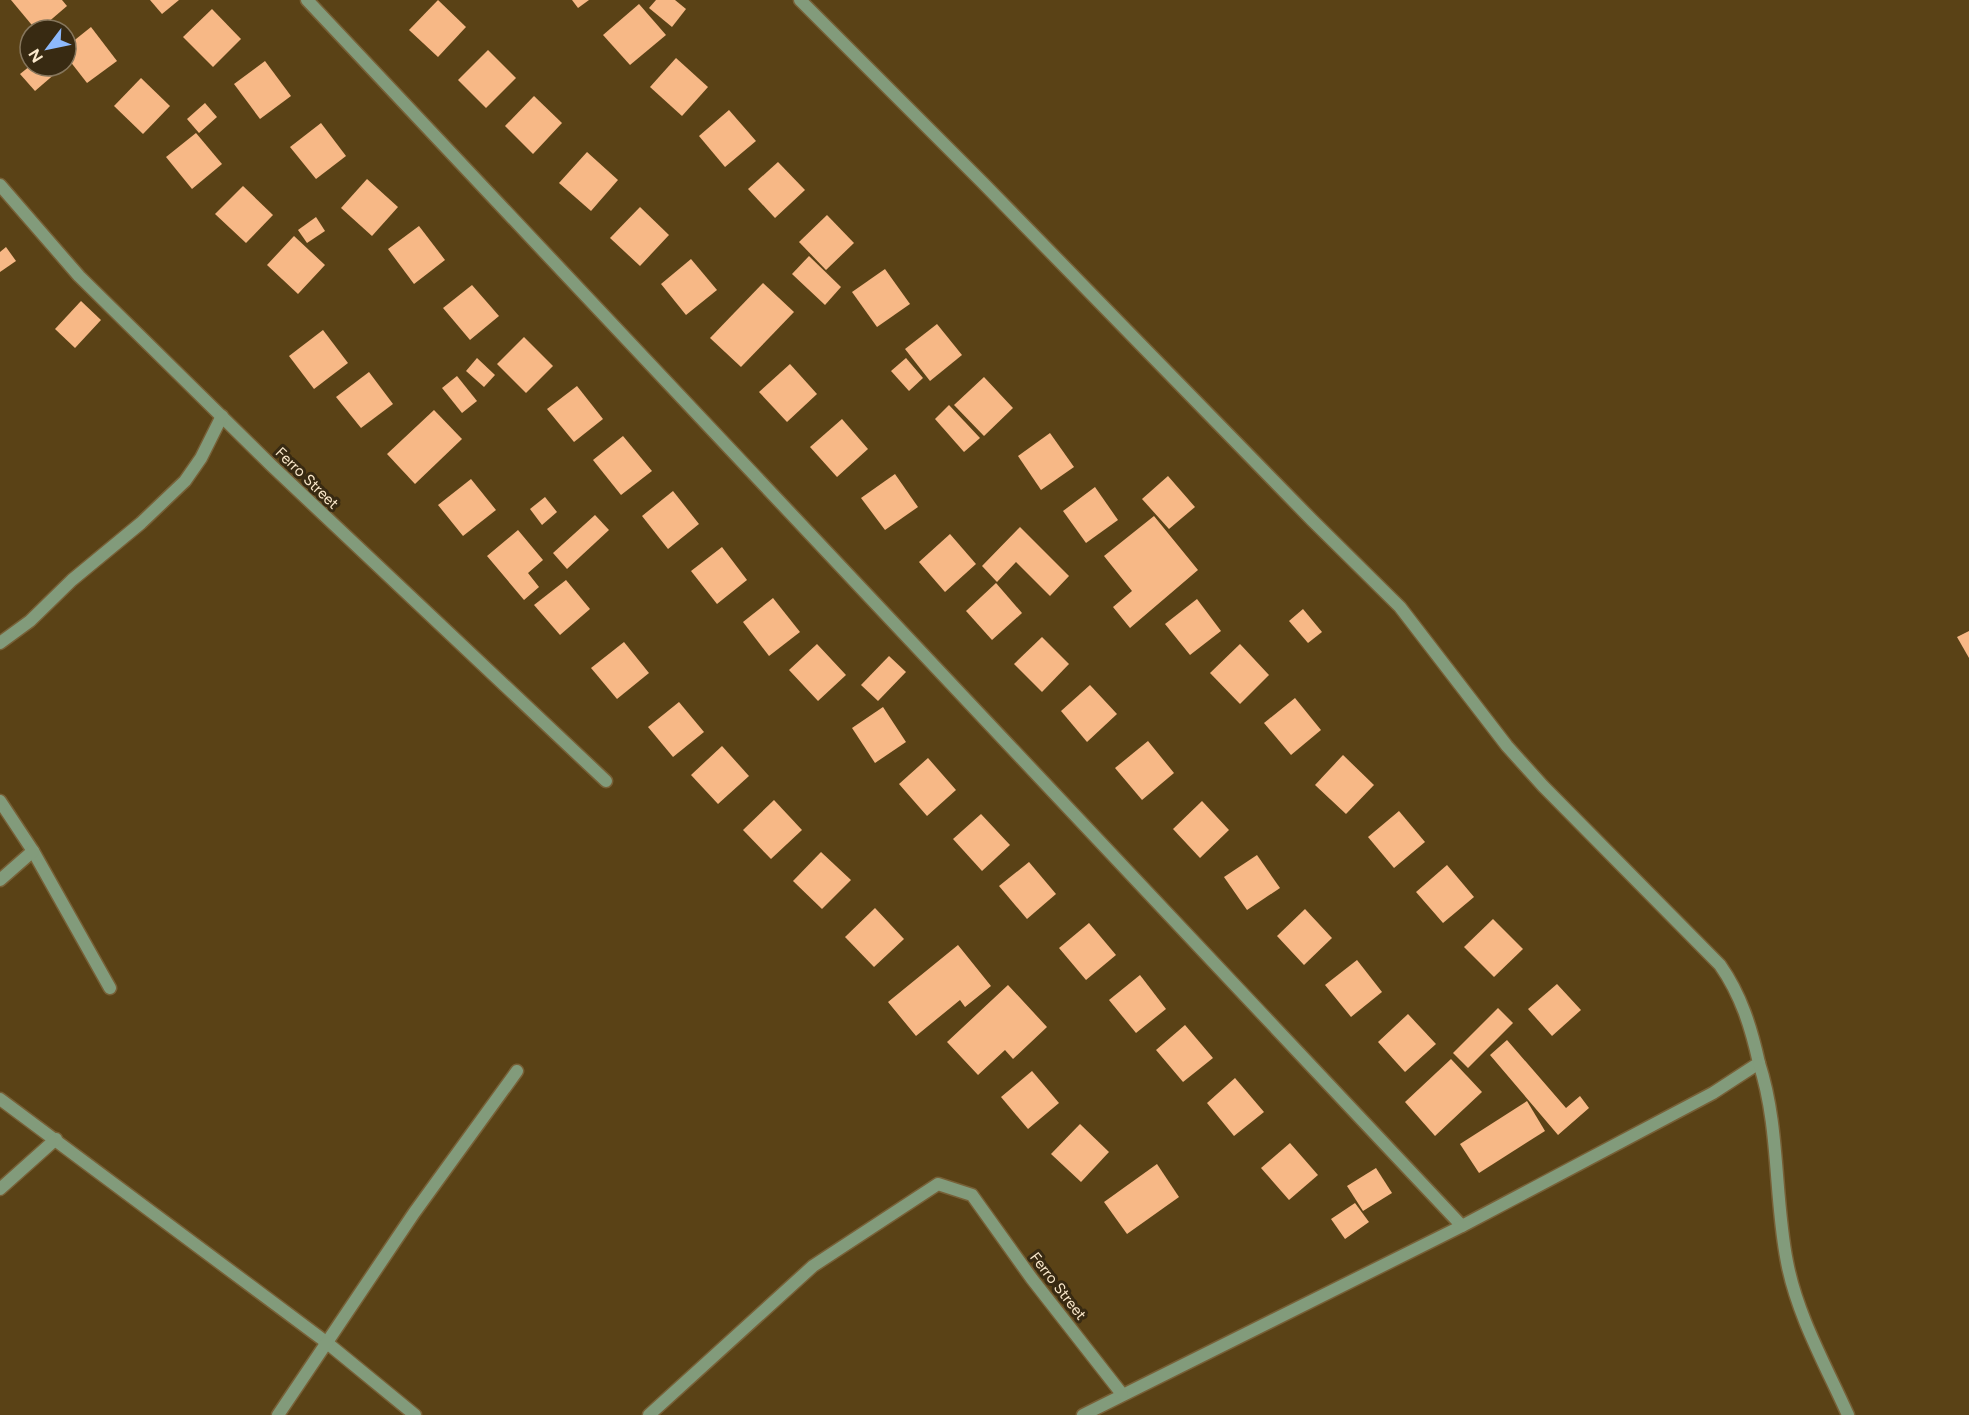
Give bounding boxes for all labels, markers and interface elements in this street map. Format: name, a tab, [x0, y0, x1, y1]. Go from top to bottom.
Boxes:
north arrow	[18, 18, 78, 78]
text: N	[24, 45, 47, 66]
street label: Ferro Street	[272, 443, 343, 513]
street label: Ferro Street	[1026, 1249, 1090, 1324]

